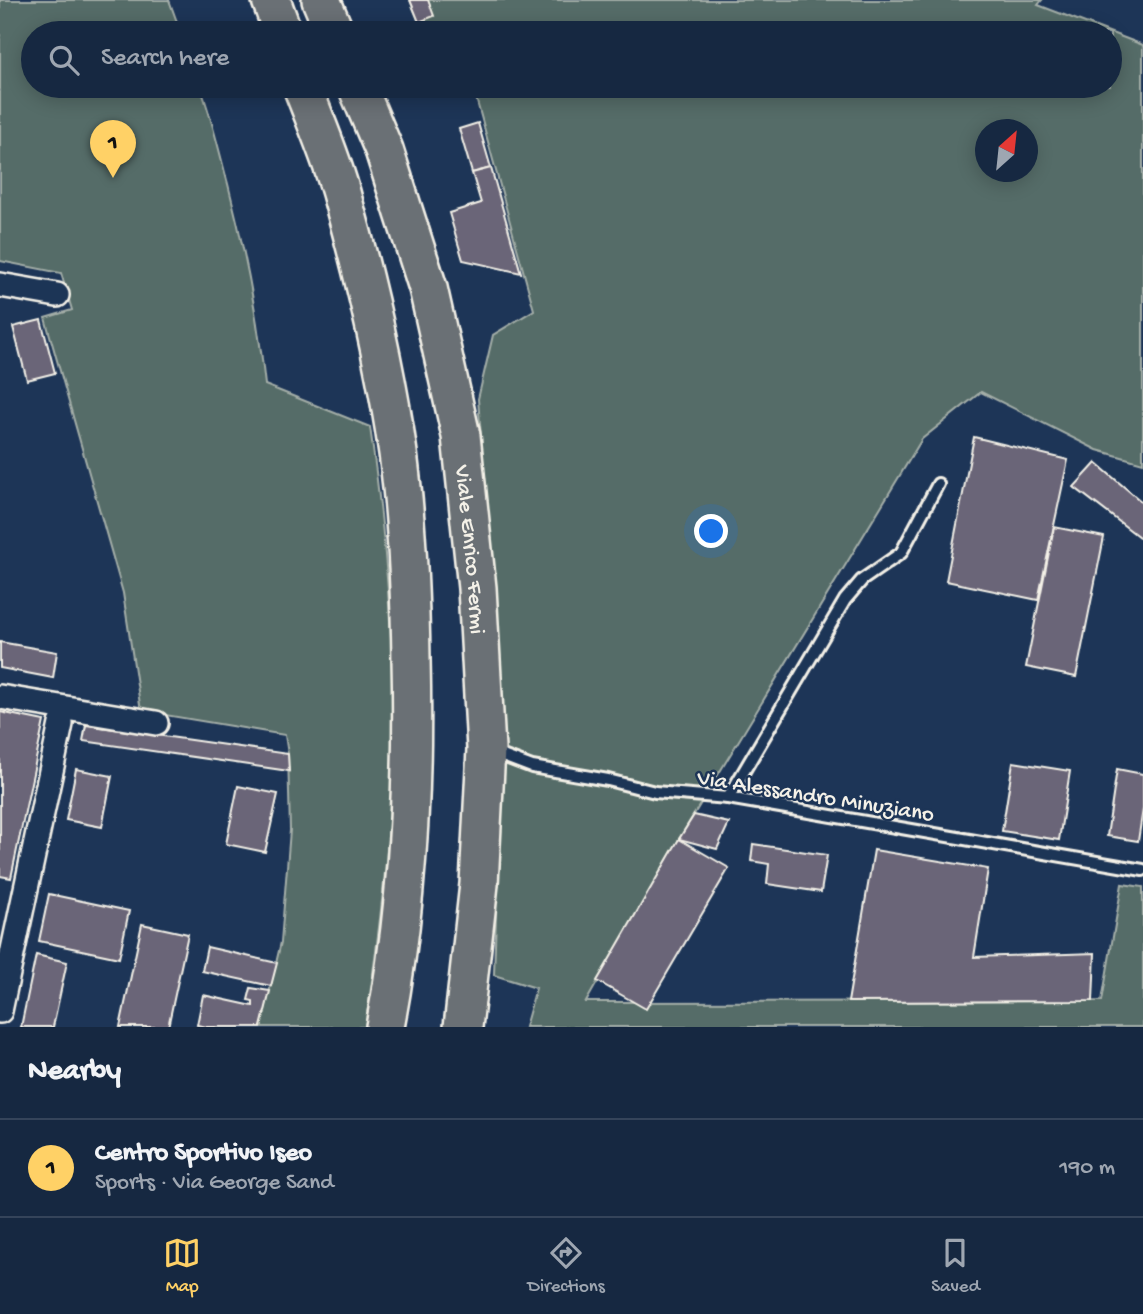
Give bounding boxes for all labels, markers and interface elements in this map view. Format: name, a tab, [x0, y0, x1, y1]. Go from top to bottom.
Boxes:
search box	[21, 21, 1122, 98]
icon: search	[45, 41, 83, 79]
text: Search here	[101, 44, 229, 75]
north arrow	[975, 119, 1038, 182]
pin: 1	[90, 120, 136, 178]
street label: Viale Enrico Fermi	[447, 463, 490, 635]
your location	[694, 514, 728, 548]
street label: Via Alessandro Minuziano	[694, 765, 936, 830]
text: Nearby	[28, 1055, 121, 1090]
text: Centro Sportivo Iseo	[95, 1139, 312, 1170]
text: 1	[46, 1155, 56, 1182]
text: 190 m	[1059, 1155, 1115, 1182]
text: Sports · Via George Sand	[95, 1170, 334, 1197]
tab: Map	[163, 1234, 201, 1299]
tab: Directions	[528, 1234, 605, 1299]
tab: Saved	[931, 1234, 980, 1299]

